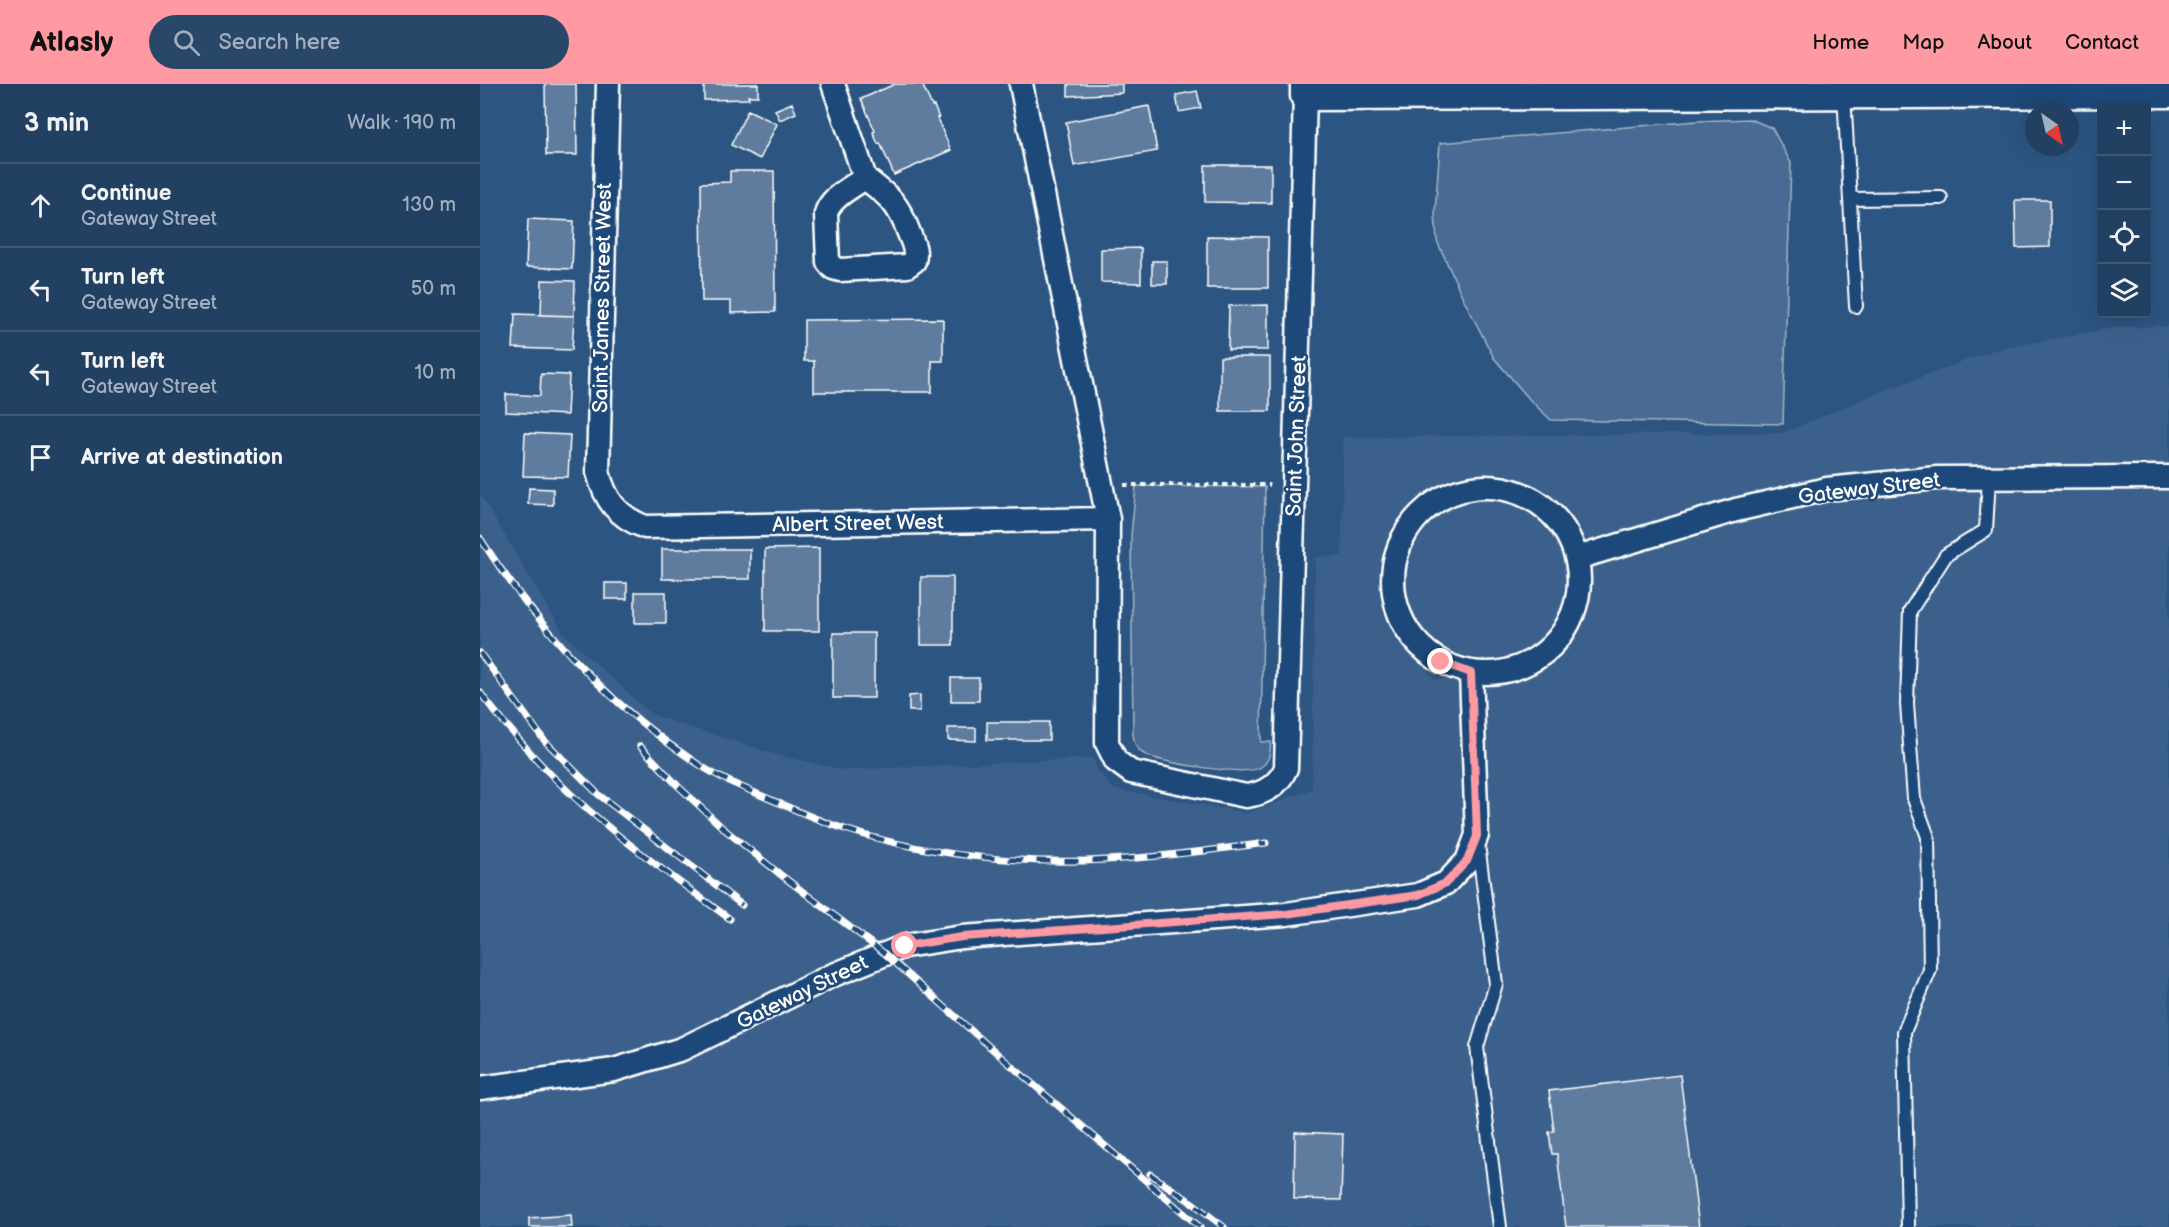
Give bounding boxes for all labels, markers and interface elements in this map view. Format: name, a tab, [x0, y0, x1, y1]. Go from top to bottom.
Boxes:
search box	[149, 15, 569, 69]
text: Atlasly	[30, 26, 113, 59]
icon: search	[170, 26, 203, 59]
text: Search here	[218, 29, 340, 56]
text: Home	[1812, 30, 1869, 55]
text: Map	[1902, 30, 1944, 55]
text: About	[1977, 30, 2032, 55]
text: Contact	[2065, 30, 2139, 55]
north arrow	[2025, 102, 2079, 156]
map controls	[2097, 102, 2151, 318]
button: +	[2097, 102, 2151, 156]
text: 3 min	[24, 108, 89, 139]
text: Walk · 190 m	[347, 111, 456, 135]
button: −	[2097, 156, 2151, 210]
text: Continue	[81, 180, 171, 207]
street label: Saint James Street West	[588, 182, 617, 413]
icon: ahead	[24, 189, 57, 222]
text: 130 m	[402, 193, 456, 217]
text: Gateway Street	[81, 207, 217, 231]
button: locate	[2097, 210, 2151, 264]
text: Turn left	[81, 264, 165, 291]
button: layers	[2097, 264, 2151, 318]
icon: left	[24, 273, 57, 306]
text: 50 m	[411, 277, 456, 301]
text: Gateway Street	[81, 291, 217, 315]
text: Turn left	[81, 348, 165, 375]
street label: Saint John Street	[1281, 354, 1312, 517]
icon: left	[24, 357, 57, 390]
text: 10 m	[415, 361, 456, 385]
text: Gateway Street	[81, 375, 217, 399]
icon: arrive	[24, 441, 57, 474]
text: Arrive at destination	[81, 444, 283, 471]
street label: Gateway Street	[1797, 467, 1942, 510]
street label: Albert Street West	[772, 509, 944, 537]
route end	[1427, 648, 1453, 674]
route start	[891, 932, 917, 958]
street label: Gateway Street	[733, 950, 872, 1035]

